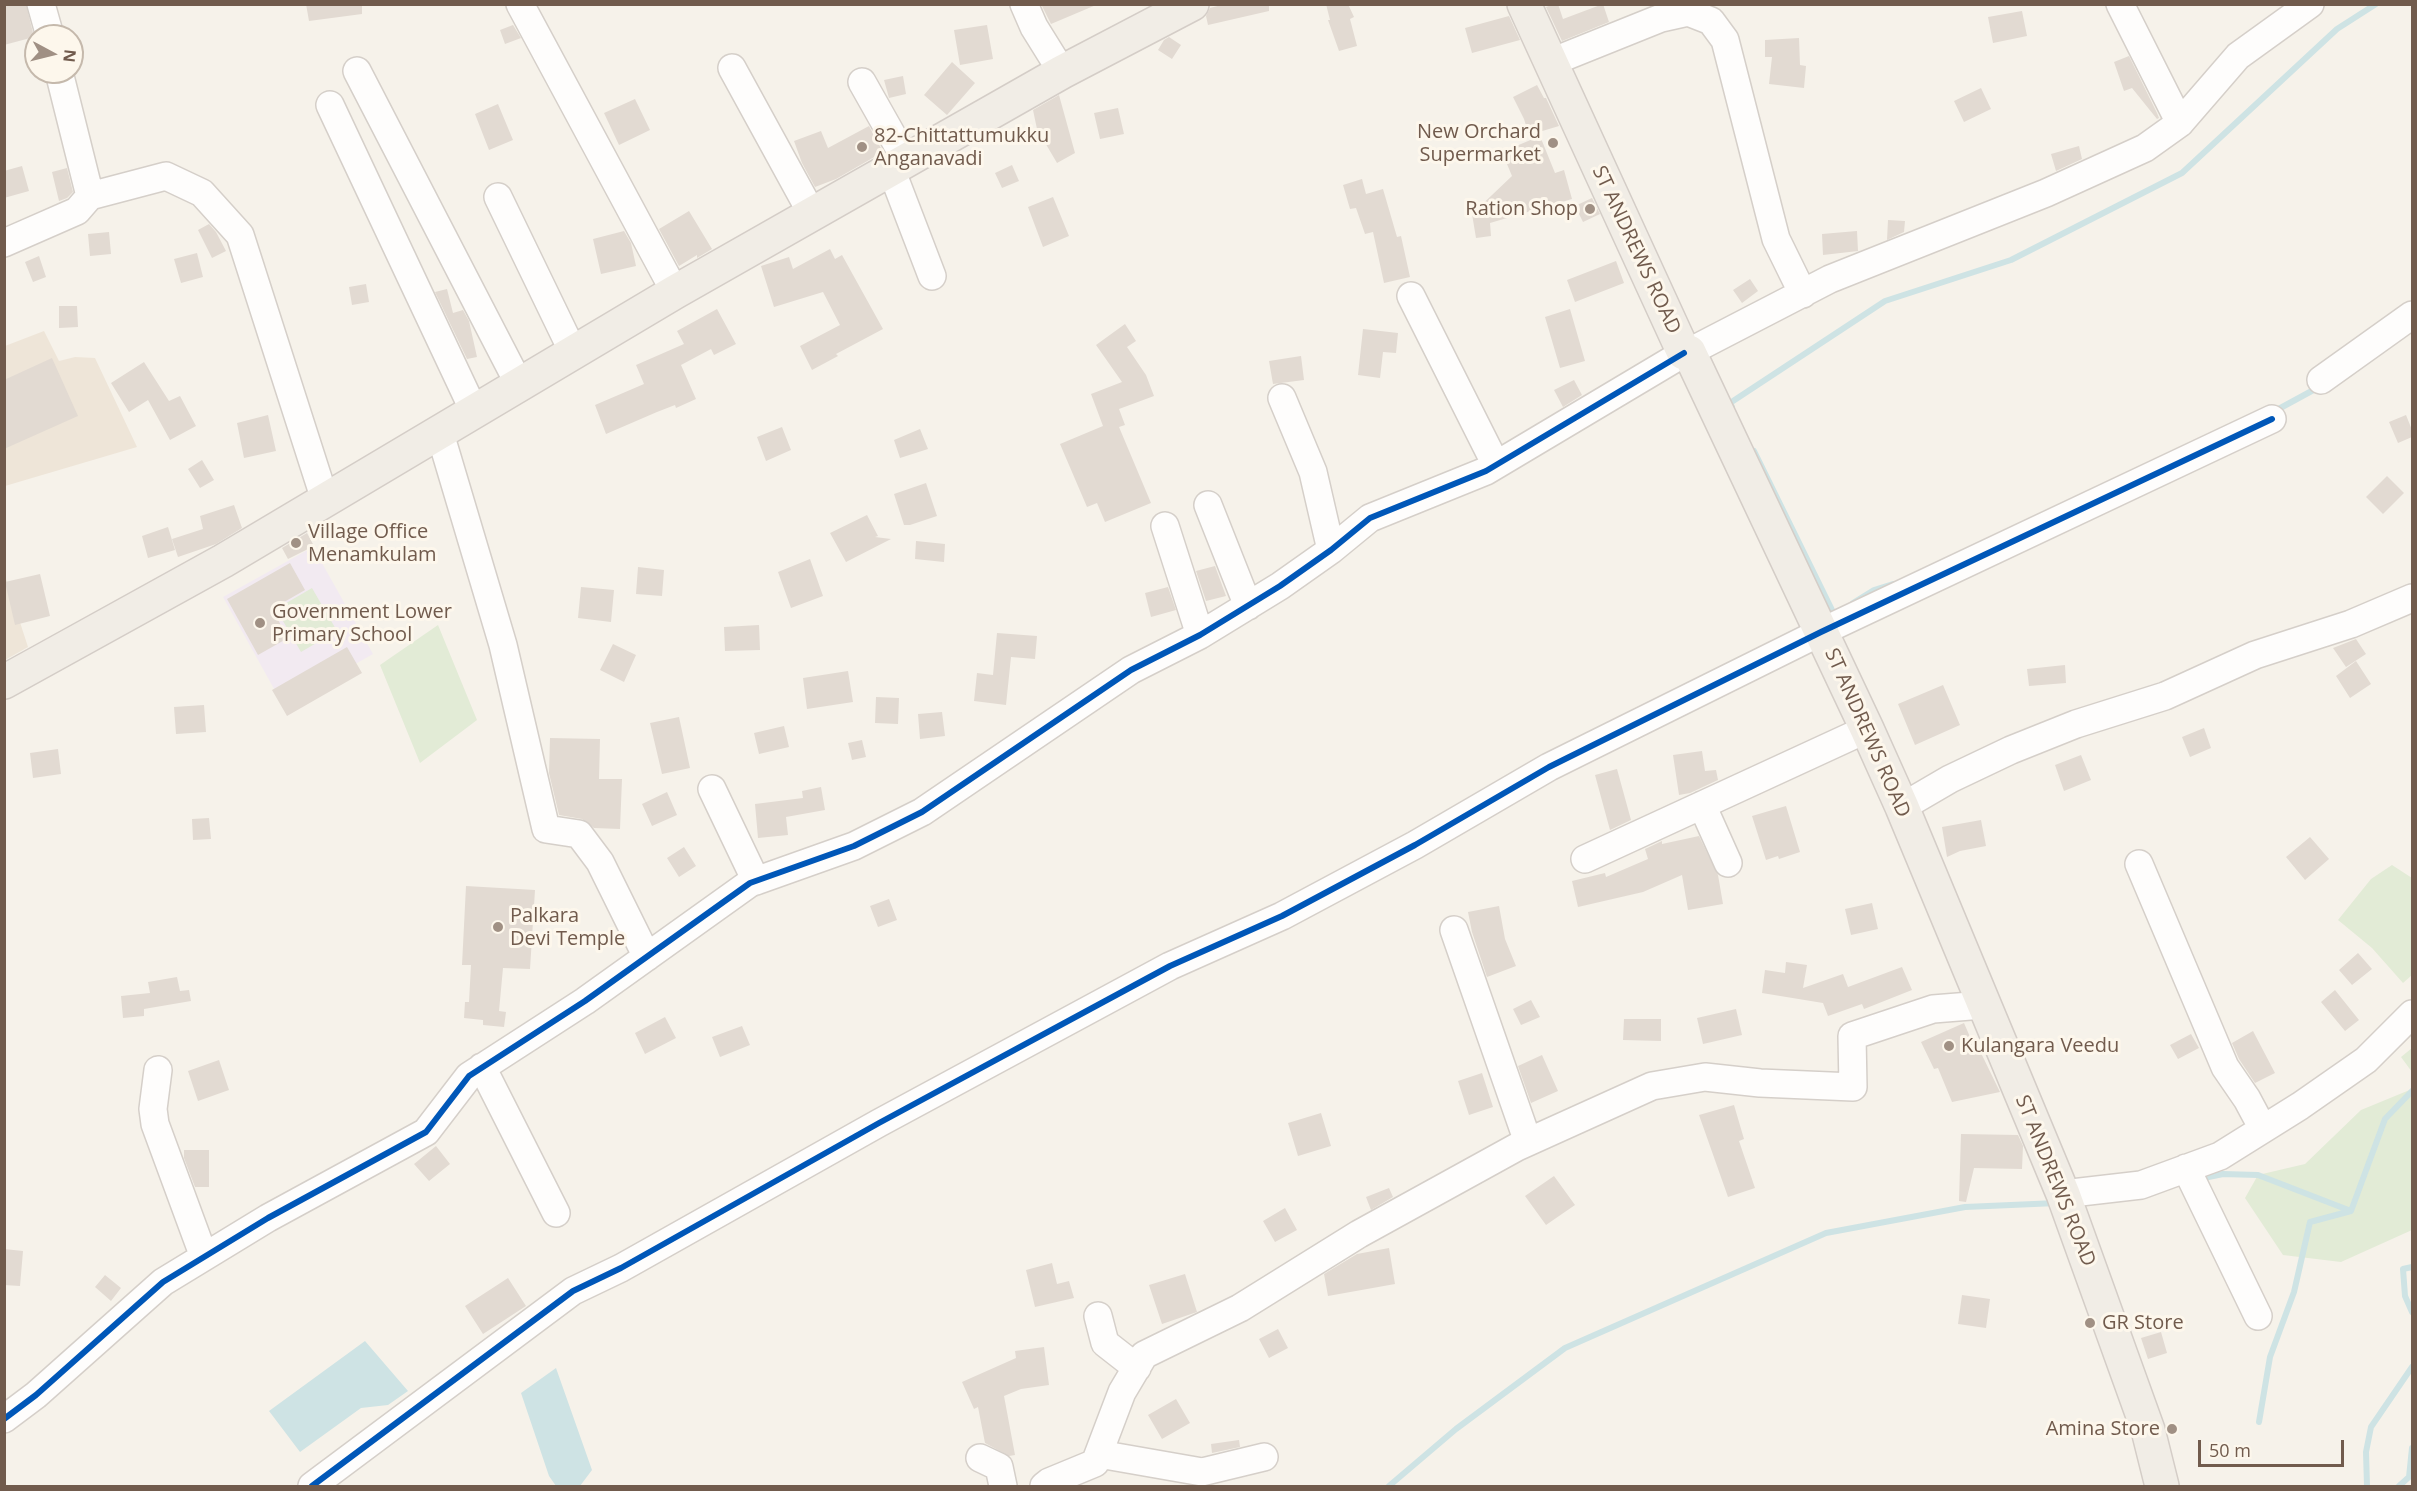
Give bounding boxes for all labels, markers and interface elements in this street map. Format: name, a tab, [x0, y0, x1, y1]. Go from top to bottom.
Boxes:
north arrow	[24, 24, 84, 84]
text: N	[58, 48, 82, 64]
place label: New Orchard Supermarket	[1417, 120, 1541, 167]
place label: 82-Chittattumukku Anganavadi	[874, 124, 1049, 171]
marker: New Orchard Supermarket	[1546, 136, 1560, 150]
marker: 82-Chittattumukku Anganavadi	[855, 140, 869, 154]
street label: ST ANDREWS ROAD	[1587, 162, 1685, 338]
place label: Ration Shop	[1465, 197, 1578, 221]
marker: Ration Shop	[1583, 202, 1597, 216]
place label: Village Office Menamkulam	[308, 520, 437, 567]
marker: Village Office Menamkulam	[289, 536, 303, 550]
place label: Government Lower Primary School	[272, 600, 452, 647]
marker: Government Lower Primary School	[253, 616, 267, 630]
street label: ST ANDREWS ROAD	[1819, 645, 1915, 821]
place label: Palkara Devi Temple	[510, 904, 625, 951]
marker: Palkara Devi Temple	[491, 920, 505, 934]
place label: Kulangara Veedu	[1961, 1034, 2119, 1058]
marker: Kulangara Veedu	[1942, 1039, 1956, 1053]
street label: ST ANDREWS ROAD	[2010, 1092, 2100, 1270]
place label: GR Store	[2102, 1311, 2184, 1335]
marker: GR Store	[2083, 1316, 2097, 1330]
place label: Amina Store	[2046, 1417, 2160, 1441]
marker: Amina Store	[2165, 1422, 2179, 1436]
scale bar	[2201, 1428, 2346, 1466]
text: 50 m	[2209, 1438, 2251, 1462]

